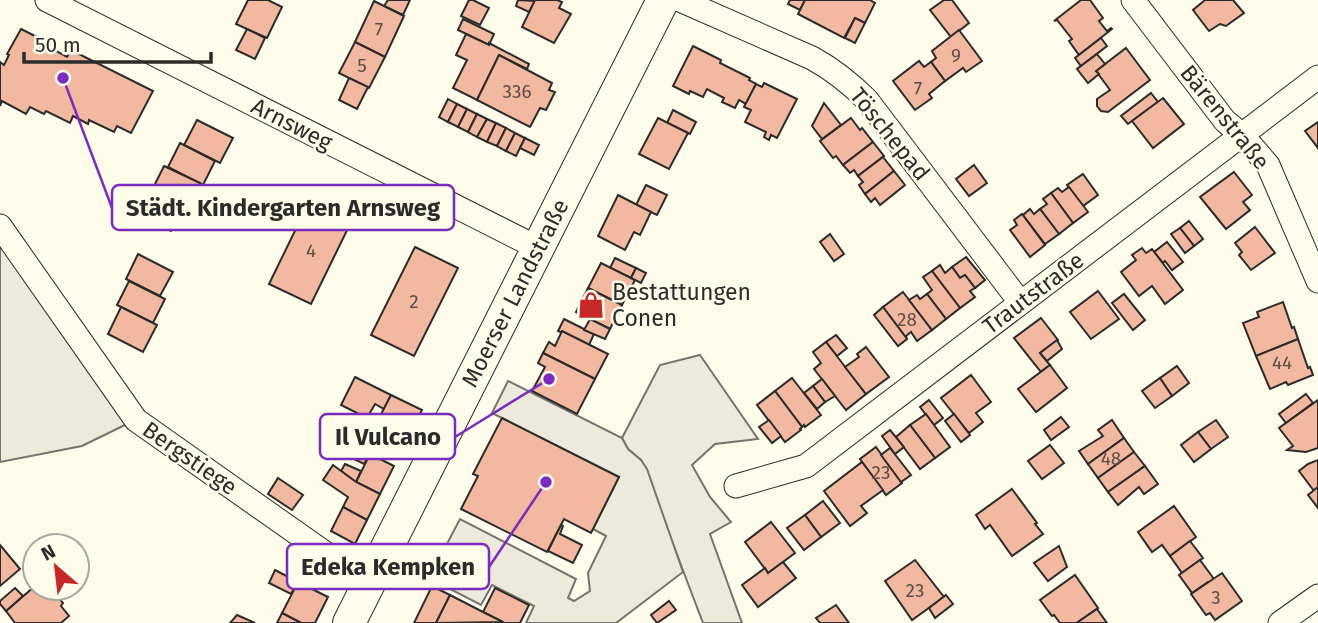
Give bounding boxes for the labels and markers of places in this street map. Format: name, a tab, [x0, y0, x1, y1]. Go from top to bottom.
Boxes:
callout: Städt. Kindergarten Arnsweg	[112, 185, 454, 230]
place label: Bestattungen Conen	[612, 278, 751, 332]
shop icon: Bestattungen Conen	[576, 290, 606, 320]
callout: Il Vulcano	[320, 414, 455, 459]
callout: Edeka Kempken	[287, 544, 489, 589]

